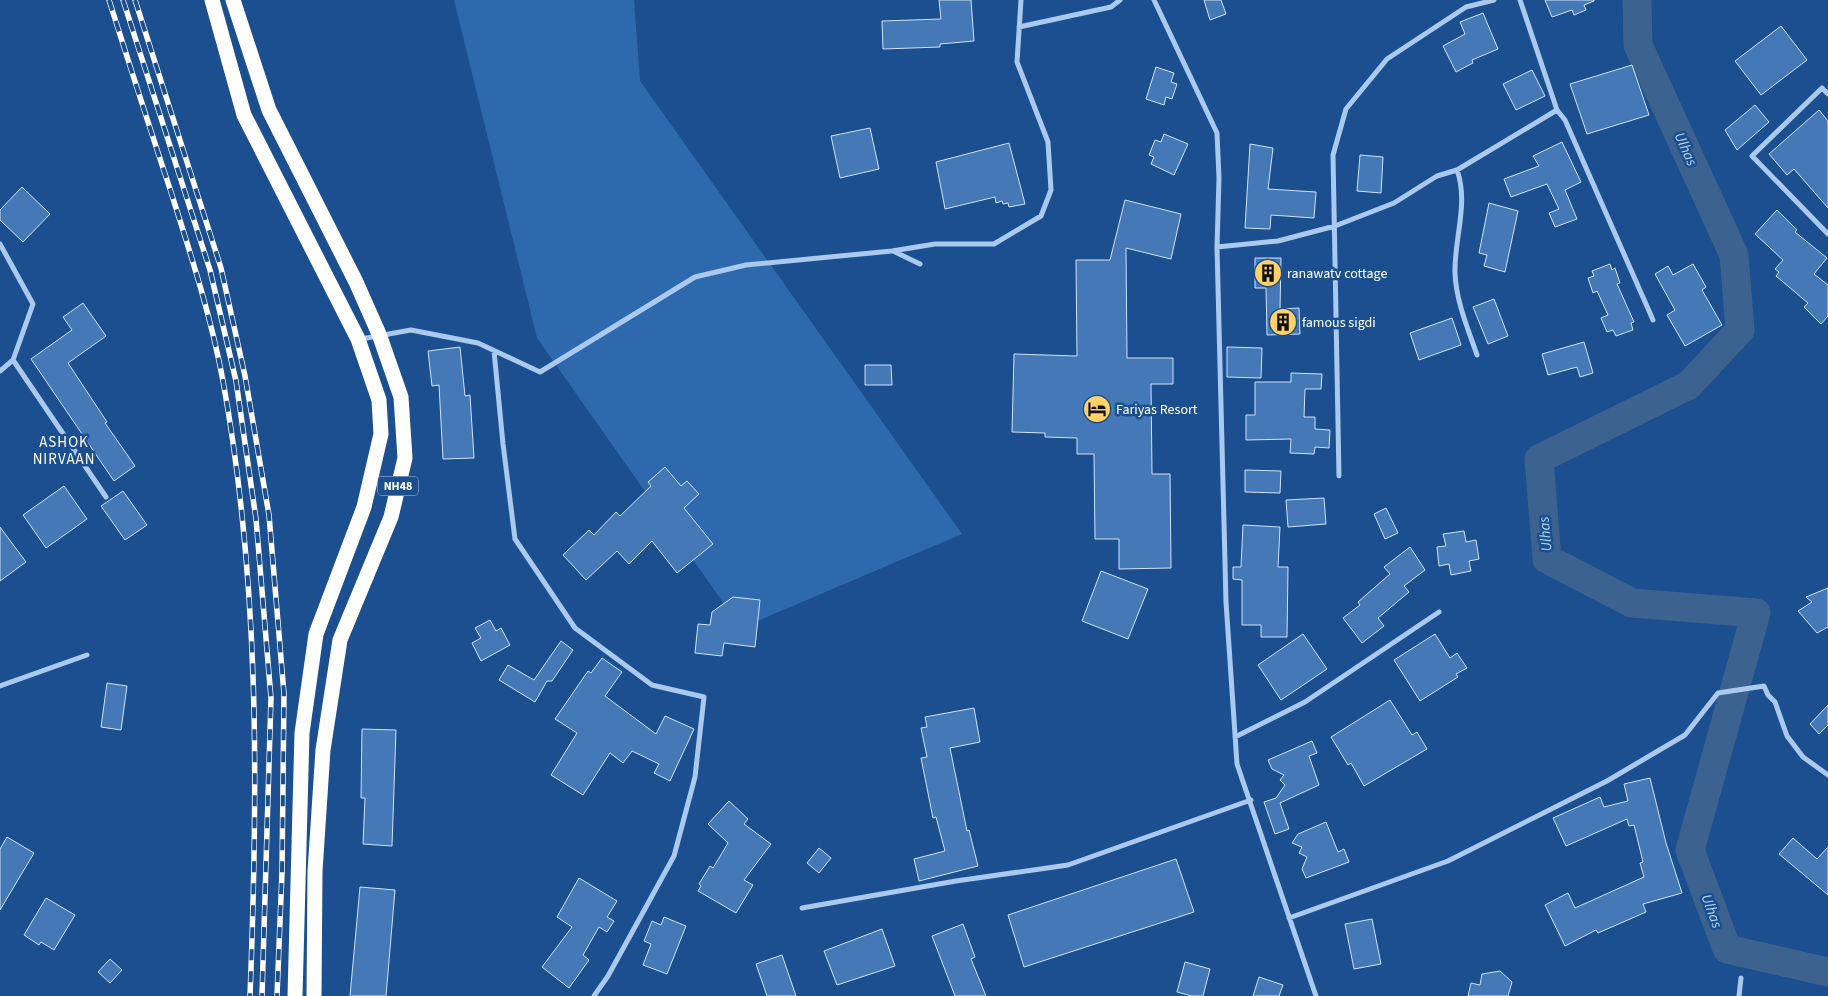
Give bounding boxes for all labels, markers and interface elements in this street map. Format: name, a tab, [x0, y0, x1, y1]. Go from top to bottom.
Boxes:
water label: Ulhas	[1669, 129, 1702, 169]
building icon: ranawatv cottage	[1253, 258, 1283, 288]
place label: ranawatv cottage	[1287, 264, 1387, 284]
building icon: famous sigdi	[1268, 307, 1298, 337]
place label: famous sigdi	[1302, 313, 1376, 333]
hotel icon: Fariyas Resort	[1082, 394, 1112, 424]
place label: Fariyas Resort	[1116, 400, 1198, 420]
district label: ASHOK NIRVAAN	[33, 432, 95, 470]
road number: NH48	[378, 476, 418, 496]
water label: Ulhas	[1534, 516, 1557, 552]
water label: Ulhas	[1696, 891, 1727, 931]

